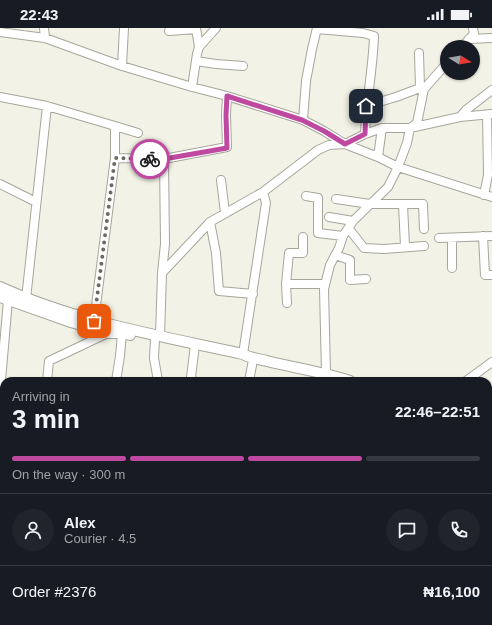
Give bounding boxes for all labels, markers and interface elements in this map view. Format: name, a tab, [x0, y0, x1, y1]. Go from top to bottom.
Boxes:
text: 22:43	[20, 6, 58, 23]
north arrow	[440, 40, 480, 80]
map controls	[440, 40, 480, 80]
pin	[349, 89, 383, 123]
icon: home	[355, 95, 377, 117]
courier	[130, 139, 170, 179]
icon: bike	[139, 148, 161, 170]
pin	[77, 304, 111, 338]
icon: bag	[83, 310, 105, 332]
text: Arriving in	[12, 389, 70, 404]
text: 22:46–22:51	[395, 403, 480, 420]
text: 3 min	[12, 404, 80, 434]
text: On the way · 300 m	[12, 467, 125, 482]
button: person	[12, 509, 54, 551]
button: chat	[386, 509, 428, 551]
button: phone	[438, 509, 480, 551]
text: Alex	[64, 514, 96, 531]
text: Courier · 4.5	[64, 531, 136, 546]
text: Order #2376	[12, 583, 96, 600]
text: ₦16,100	[423, 583, 480, 600]

